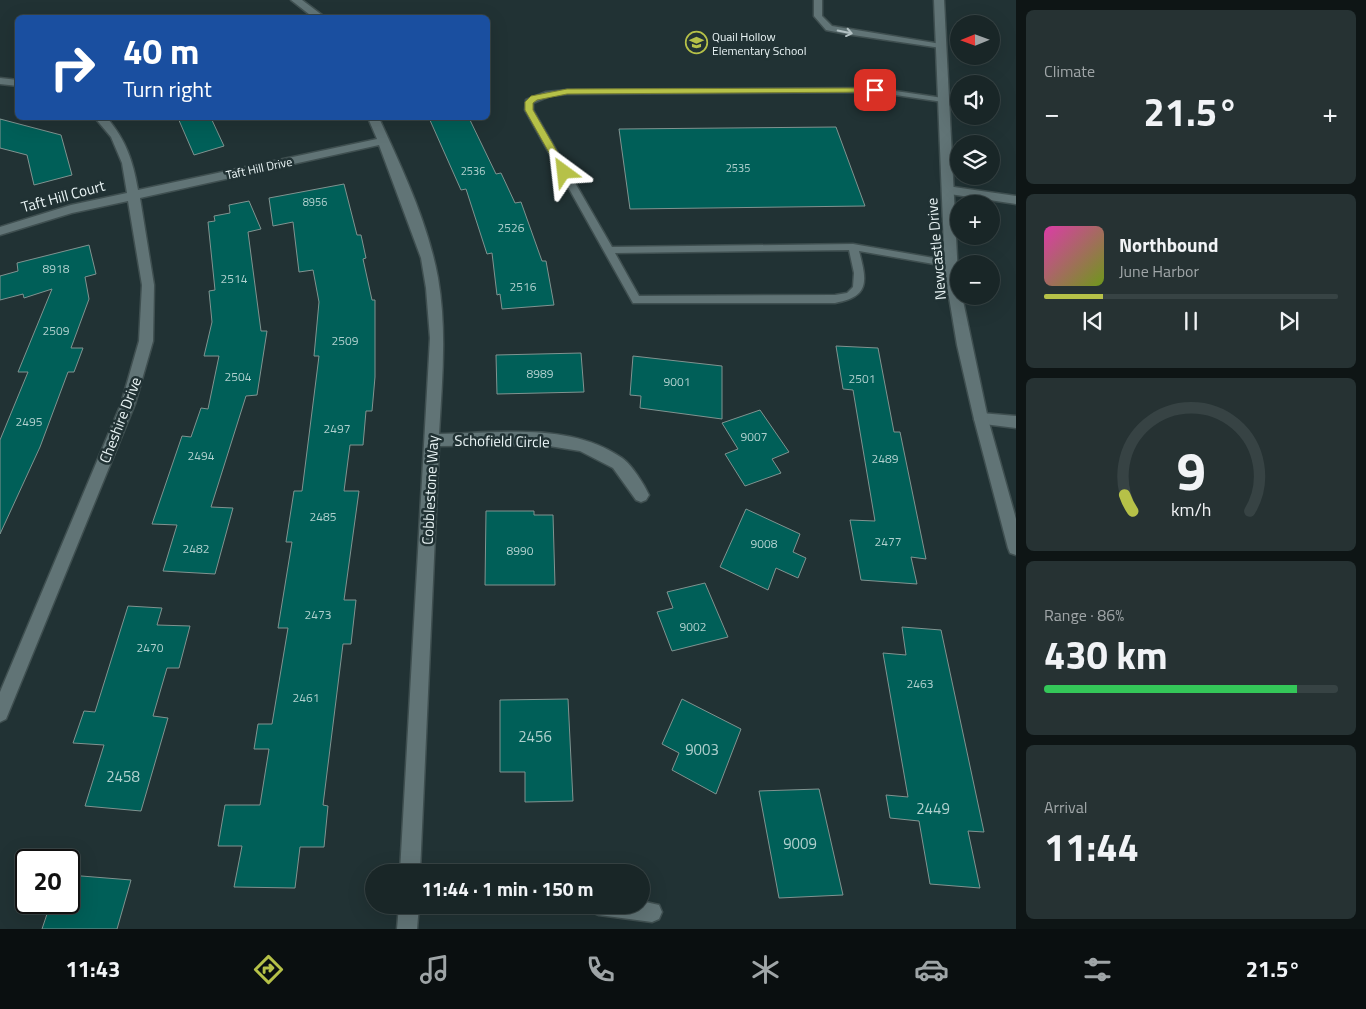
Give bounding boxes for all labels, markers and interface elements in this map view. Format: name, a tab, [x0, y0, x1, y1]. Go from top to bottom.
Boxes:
north arrow	[950, 15, 1000, 65]
map controls	[950, 15, 1000, 305]
text: 40 m	[123, 24, 199, 78]
place label: Quail Hollow Elementary School	[712, 27, 806, 60]
one-way arrow	[836, 27, 852, 37]
school or university icon: Quail Hollow Elementary School	[684, 31, 708, 55]
icon: right	[40, 35, 105, 100]
text: Climate	[1044, 59, 1095, 83]
pin	[854, 69, 896, 111]
text: Turn right	[123, 72, 212, 106]
button: sound	[950, 75, 1000, 125]
icon: arrive	[861, 76, 889, 104]
text: 21.5°	[1144, 83, 1238, 141]
text: −	[1044, 91, 1060, 134]
text: +	[1322, 91, 1338, 134]
button: layers	[950, 135, 1000, 185]
position arrow	[537, 145, 589, 197]
street label: Taft Hill Drive	[224, 152, 294, 184]
house number: 2535	[726, 160, 750, 176]
house number: 2536	[461, 163, 485, 179]
street label: Taft Hill Court	[19, 174, 108, 218]
house number: 8956	[303, 194, 327, 210]
button: +	[950, 195, 1000, 245]
street label: Newcastle Drive	[920, 197, 952, 301]
house number: 2526	[498, 218, 525, 237]
text: Northbound	[1119, 230, 1219, 259]
button: −	[950, 255, 1000, 305]
house number: 8918	[43, 259, 70, 278]
text: June Harbor	[1119, 259, 1199, 283]
house number: 2514	[221, 269, 248, 288]
house number: 2516	[510, 277, 537, 296]
icon: previous	[1079, 307, 1107, 335]
icon: pause	[1177, 307, 1205, 335]
icon: next	[1275, 307, 1303, 335]
house number: 2509	[43, 321, 70, 340]
house number: 2509	[332, 331, 359, 350]
house number: 8989	[527, 364, 554, 383]
house number: 2504	[225, 367, 252, 386]
house number: 2501	[849, 369, 875, 388]
house number: 9001	[664, 372, 690, 391]
street label: Cheshire Drive	[93, 373, 147, 467]
house number: 2495	[16, 412, 43, 431]
house number: 2497	[324, 419, 350, 438]
house number: 9007	[741, 427, 767, 446]
street label: Schofield Circle	[454, 429, 550, 453]
text: 9	[1176, 431, 1206, 510]
street label: Cobblestone Way	[416, 435, 444, 545]
house number: 2494	[188, 446, 215, 465]
house number: 2489	[872, 449, 899, 468]
text: km/h	[1171, 496, 1211, 523]
house number: 2485	[310, 507, 337, 526]
house number: 2477	[875, 532, 901, 551]
house number: 9008	[751, 534, 778, 553]
house number: 2482	[183, 539, 209, 558]
house number: 8990	[507, 541, 534, 560]
text: Range · 86%	[1044, 603, 1124, 627]
house number: 2473	[305, 605, 331, 624]
house number: 9002	[680, 617, 706, 636]
text: 430 km	[1044, 626, 1168, 684]
house number: 2470	[137, 638, 164, 657]
house number: 2463	[907, 674, 933, 693]
house number: 2461	[293, 688, 319, 707]
house number: 2456	[518, 725, 552, 748]
house number: 9003	[685, 738, 719, 761]
house number: 2458	[106, 765, 140, 788]
text: Arrival	[1044, 795, 1087, 819]
house number: 2449	[916, 797, 950, 820]
text: 11:44	[1044, 818, 1139, 876]
house number: 9009	[783, 832, 817, 855]
speed limit sign: 20	[15, 849, 80, 914]
text: 11:44 · 1 min · 150 m	[421, 874, 594, 903]
text: 11:43	[65, 952, 120, 986]
icon: directions	[251, 952, 286, 987]
icon: music	[417, 952, 452, 987]
icon: phone	[583, 952, 618, 987]
icon: climate	[748, 952, 783, 987]
icon: car	[914, 952, 949, 987]
icon: filters	[1080, 952, 1115, 987]
text: 21.5°	[1246, 952, 1301, 986]

